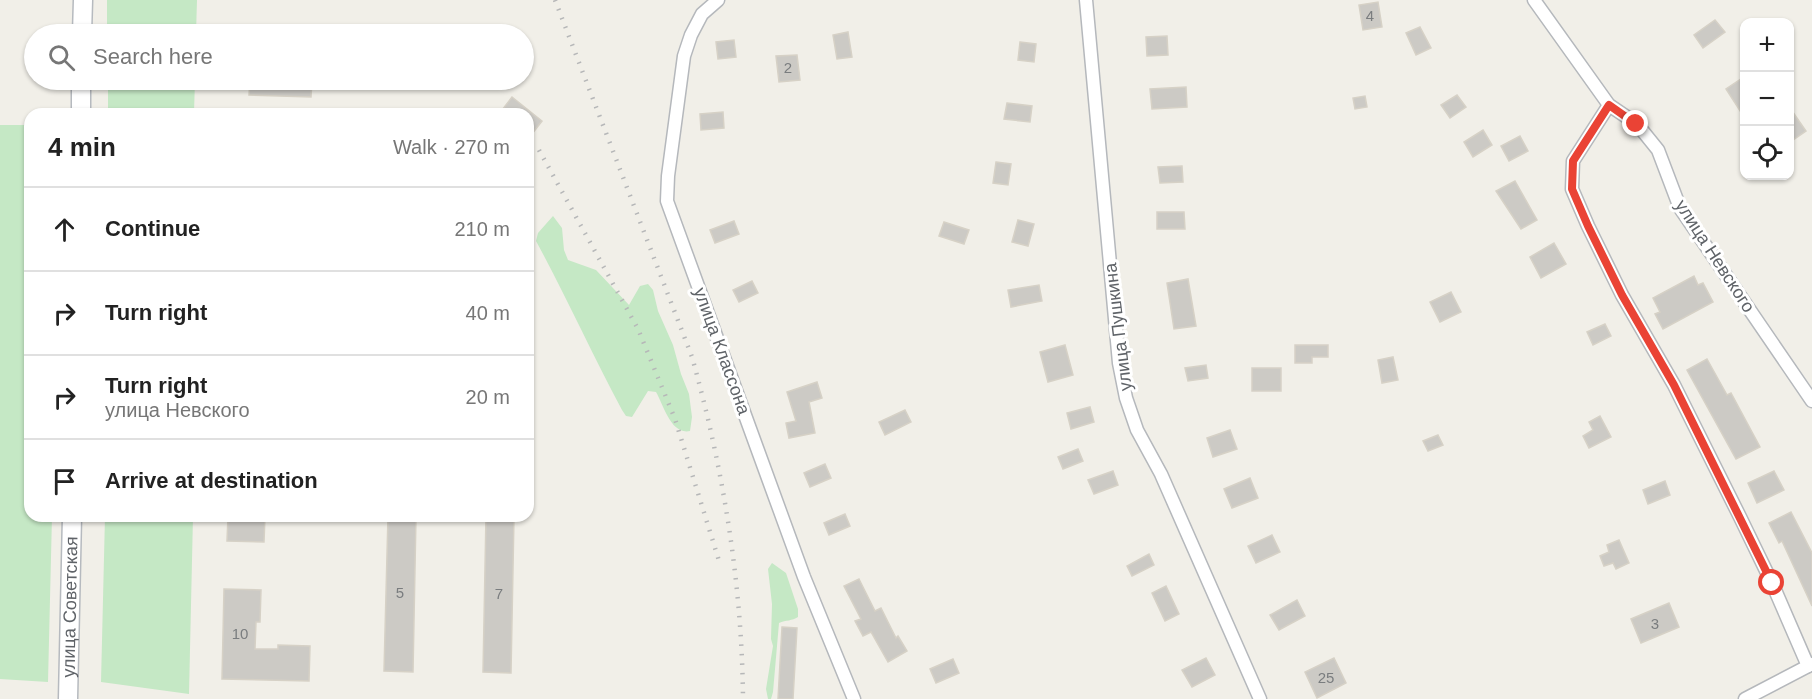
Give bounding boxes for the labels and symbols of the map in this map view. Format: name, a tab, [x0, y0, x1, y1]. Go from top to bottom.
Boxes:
house number: 4	[1366, 7, 1374, 24]
house number: 2	[784, 59, 792, 76]
route end	[1622, 110, 1648, 136]
street label: улица Невского	[1671, 196, 1759, 316]
street label: улица Пушкина	[1100, 261, 1136, 392]
street label: улица Классона	[690, 285, 755, 418]
street label: улица Советская	[58, 536, 82, 678]
route start	[1758, 569, 1784, 595]
house number: 5	[396, 584, 404, 601]
house number: 7	[495, 585, 503, 602]
house number: 3	[1651, 615, 1659, 632]
house number: 10	[232, 625, 248, 642]
house number: 25	[1318, 669, 1334, 686]

